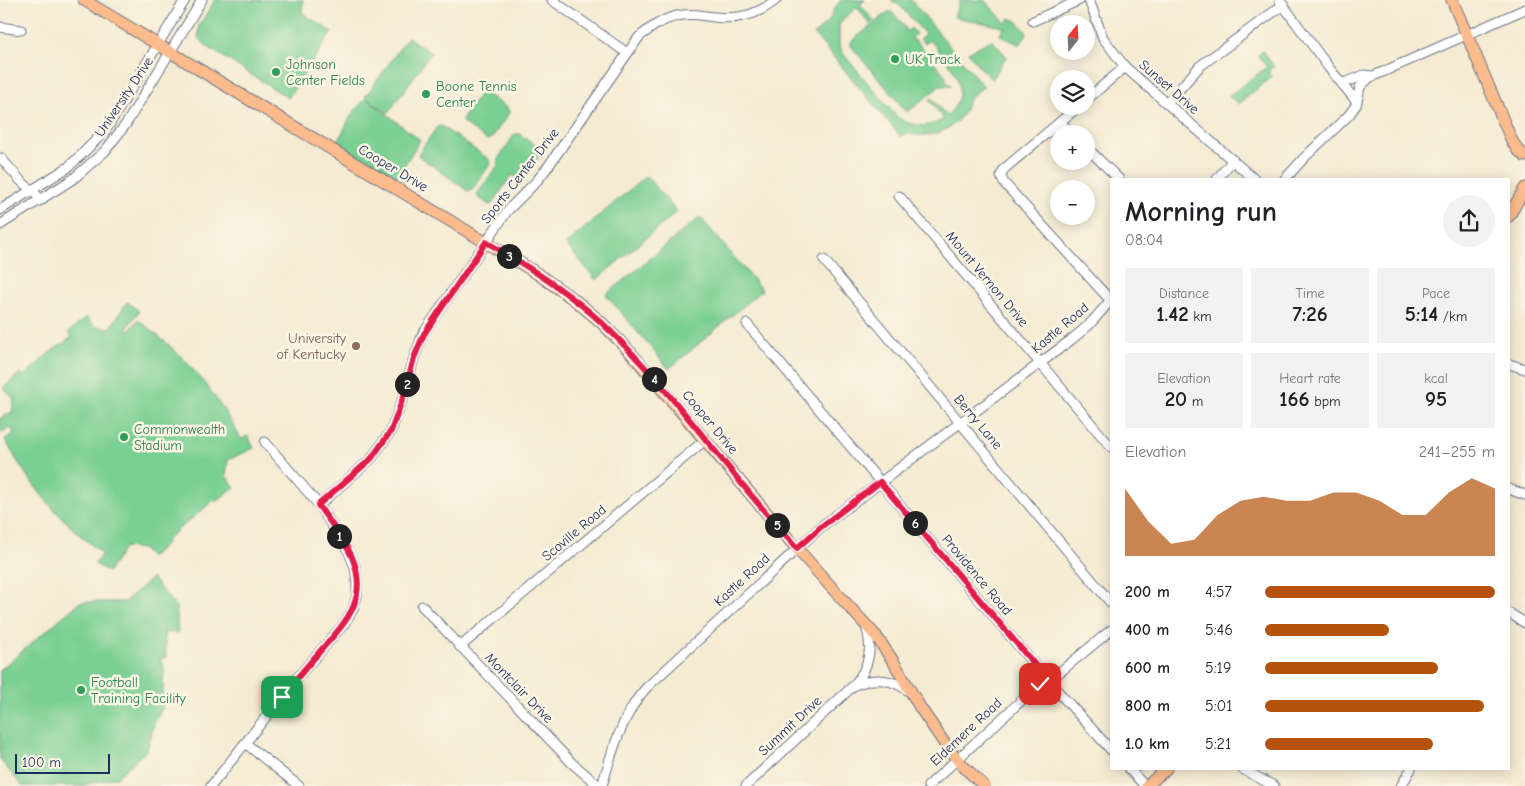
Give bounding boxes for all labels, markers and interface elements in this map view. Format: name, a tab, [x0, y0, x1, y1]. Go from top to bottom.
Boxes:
north arrow	[1050, 15, 1095, 60]
map controls	[1050, 15, 1095, 225]
place label: UK Track	[905, 51, 961, 68]
marker: UK Track	[889, 53, 901, 65]
street label: University Drive	[91, 54, 157, 140]
place label: Johnson Center Fields	[286, 56, 365, 89]
street label: Sunset Drive	[1135, 56, 1203, 118]
marker: Johnson Center Fields	[270, 66, 282, 78]
button: layers	[1050, 70, 1095, 115]
place label: Boone Tennis Center	[436, 78, 517, 111]
marker: Boone Tennis Center	[420, 88, 432, 100]
street label: Sports Center Drive	[477, 125, 563, 227]
button: +	[1050, 125, 1095, 170]
street label: Cooper Drive	[355, 141, 431, 195]
button: −	[1050, 180, 1095, 225]
button: share	[1443, 195, 1495, 247]
text: Morning run	[1125, 196, 1277, 228]
street label: Mount Vernon Drive	[942, 228, 1032, 330]
text: 08:04	[1125, 231, 1163, 249]
pin: 3	[496, 244, 522, 268]
text: 3	[506, 248, 513, 265]
text: Distance	[1159, 285, 1209, 302]
text: Time	[1295, 285, 1325, 302]
text: Pace	[1422, 285, 1450, 302]
street label: Kastle Road	[1028, 299, 1092, 357]
text: 1.42	[1156, 302, 1189, 326]
text: 7:26	[1292, 302, 1328, 326]
text: 5:14	[1405, 302, 1438, 326]
text: km	[1189, 308, 1212, 325]
text: /km	[1438, 308, 1467, 325]
place label: University of Kentucky	[277, 330, 347, 363]
marker: University of Kentucky	[350, 340, 362, 352]
pin: 4	[642, 366, 666, 392]
text: Elevation	[1157, 370, 1211, 387]
text: Heart rate	[1279, 370, 1341, 387]
text: kcal	[1424, 370, 1448, 387]
text: 4	[651, 371, 658, 388]
pin: 2	[394, 372, 420, 396]
text: 2	[404, 376, 411, 393]
street label: Cooper Drive	[678, 387, 742, 457]
text: 20	[1165, 387, 1187, 411]
text: 166	[1279, 387, 1310, 411]
text: 95	[1425, 387, 1447, 411]
street label: Berry Lane	[950, 391, 1006, 453]
text: m	[1187, 393, 1203, 410]
text: bpm	[1310, 393, 1341, 410]
place label: Commonwealth Stadium	[134, 421, 225, 454]
marker: Commonwealth Stadium	[118, 431, 130, 443]
text: Elevation	[1125, 443, 1186, 461]
text: 241–255 m	[1419, 443, 1495, 461]
street label: Scoville Road	[538, 501, 610, 565]
pin: 6	[902, 510, 928, 536]
pin: 5	[764, 512, 790, 538]
text: 6	[912, 515, 919, 532]
text: 5	[774, 517, 781, 534]
pin: 1	[326, 524, 352, 548]
text: 1	[337, 528, 342, 545]
street label: Providence Road	[938, 531, 1016, 619]
street label: Kastle Road	[711, 550, 773, 610]
text: 200 m	[1125, 583, 1170, 601]
text: 4:57	[1205, 583, 1232, 601]
text: 400 m	[1125, 621, 1169, 639]
text: 5:46	[1205, 621, 1233, 639]
street label: Montclair Drive	[481, 649, 557, 727]
text: 600 m	[1125, 659, 1170, 677]
text: 5:19	[1205, 659, 1231, 677]
pin	[1019, 663, 1061, 705]
icon: check	[1026, 670, 1054, 698]
place label: Football Training Facility	[91, 674, 186, 707]
pin	[261, 676, 303, 718]
icon: arrive	[268, 683, 296, 711]
marker: Football Training Facility	[75, 684, 87, 696]
street label: Summit Drive	[755, 692, 825, 760]
street label: Eldemere Road	[927, 694, 1005, 770]
text: 800 m	[1125, 697, 1170, 715]
text: 5:01	[1205, 697, 1233, 715]
text: 1.0 km	[1125, 735, 1170, 753]
text: 5:21	[1205, 735, 1231, 753]
scale bar	[15, 751, 110, 774]
text: 100 m	[22, 754, 61, 771]

